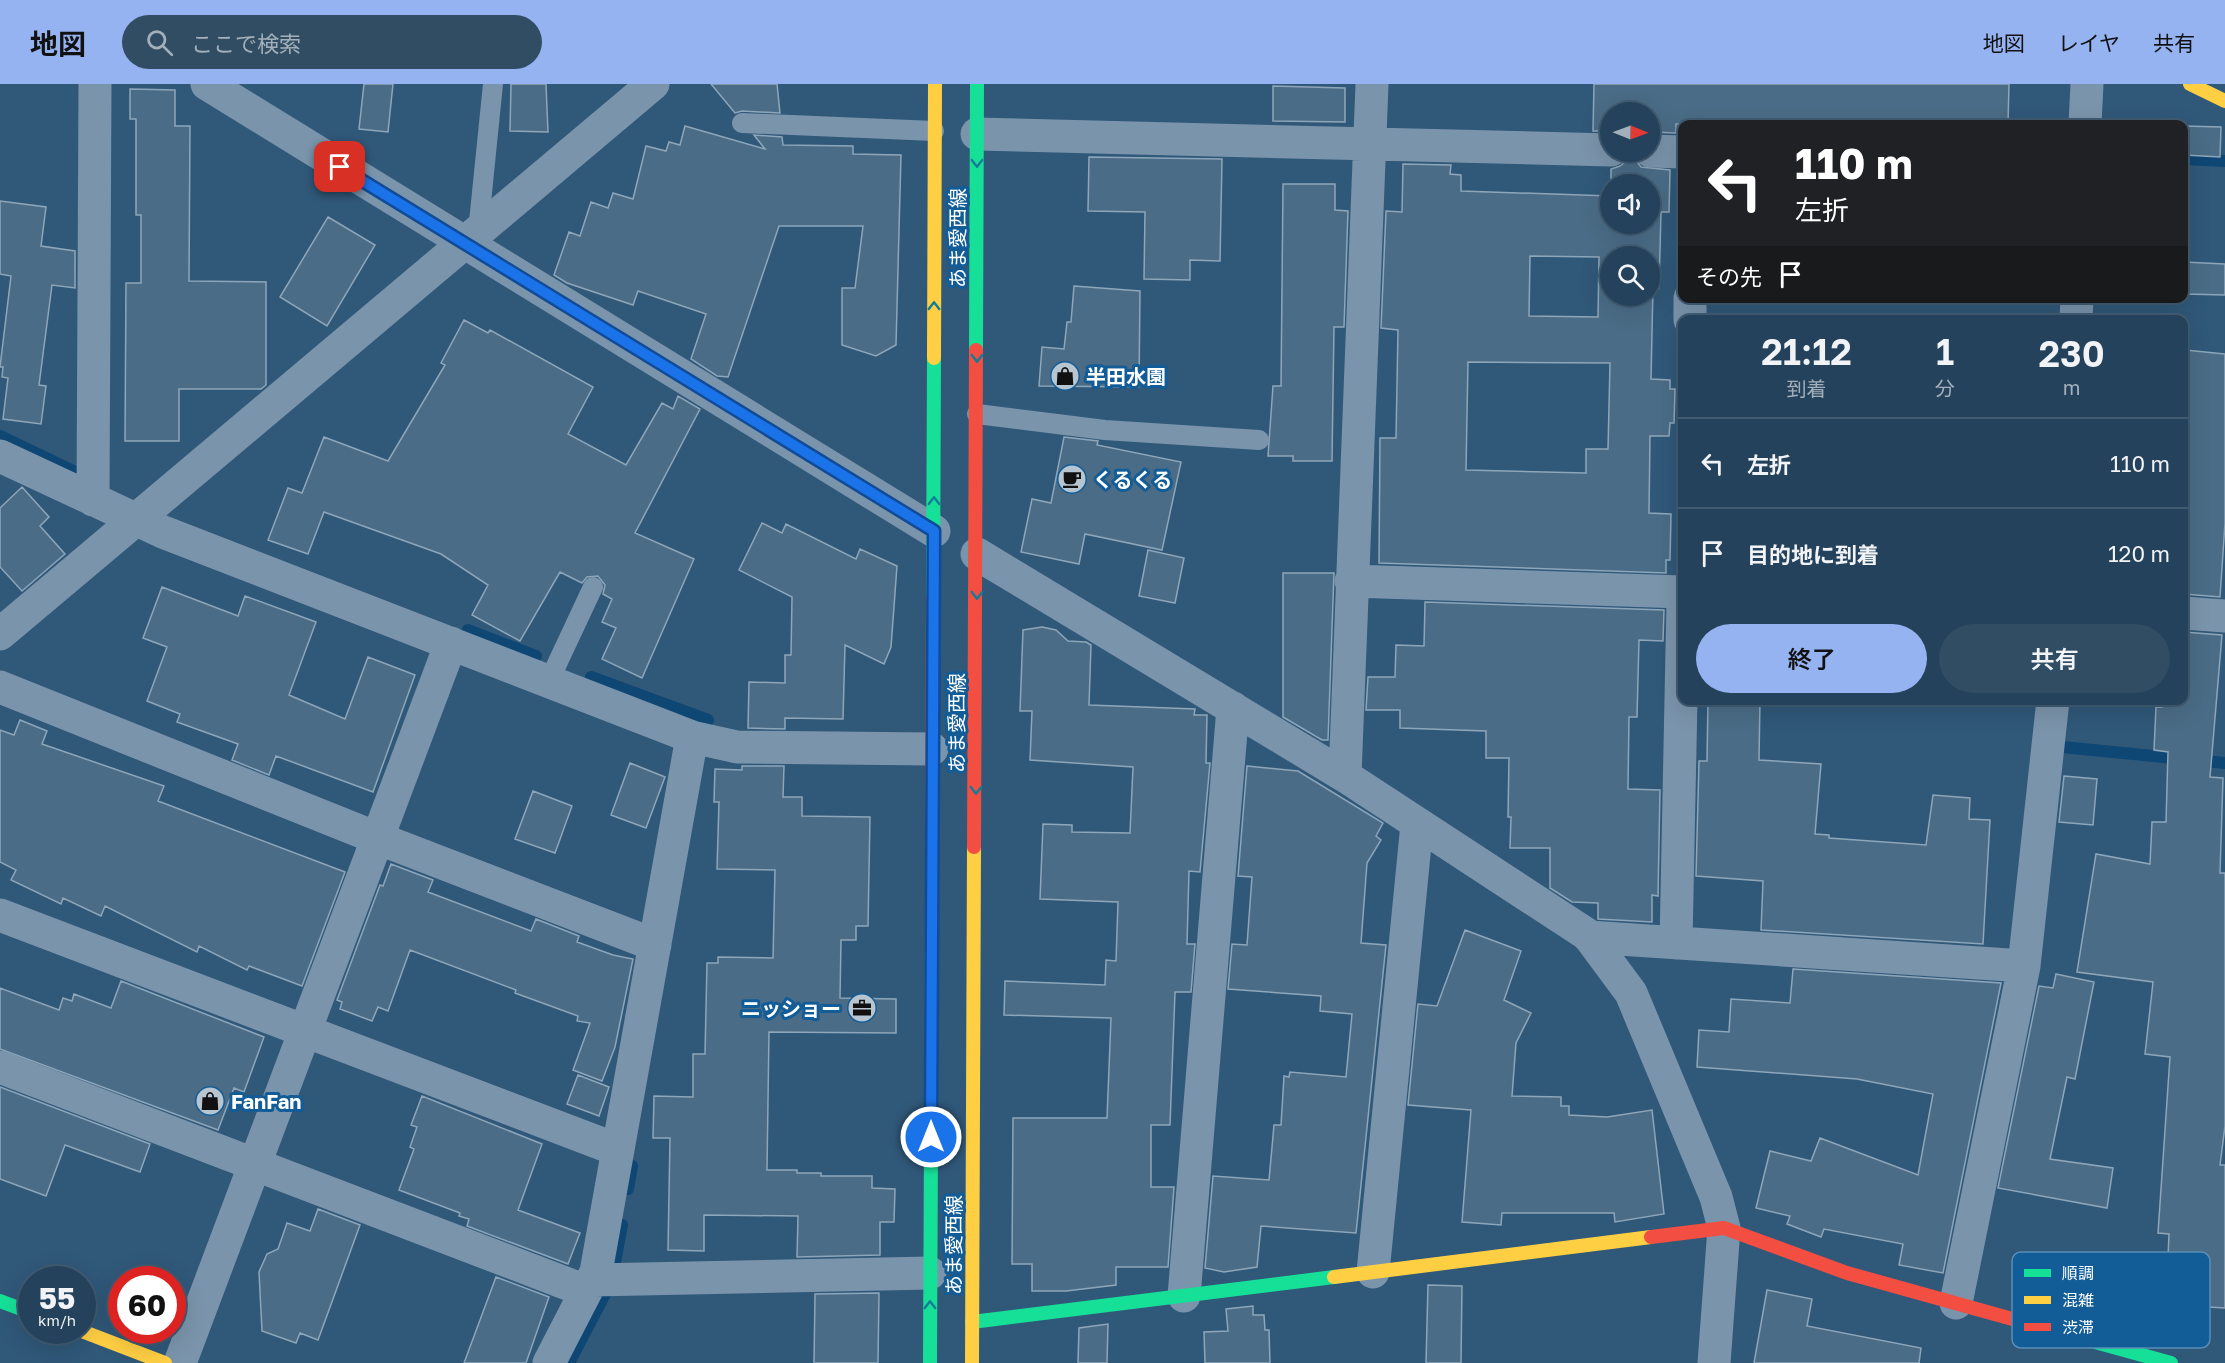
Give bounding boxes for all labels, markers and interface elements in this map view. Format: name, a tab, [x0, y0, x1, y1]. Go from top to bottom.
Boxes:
search box	[122, 15, 542, 69]
icon: search	[143, 26, 176, 59]
text: 地図	[30, 27, 86, 60]
text: ここで検索	[191, 30, 301, 57]
text: 地図	[1983, 30, 2025, 56]
text: レイヤ	[2058, 30, 2120, 56]
text: 共有	[2153, 30, 2195, 56]
north arrow	[1600, 102, 1660, 162]
map controls	[1600, 102, 1660, 306]
text: 110 m	[1795, 138, 1913, 188]
pin	[314, 141, 365, 192]
icon: left	[1696, 144, 1774, 222]
icon: arrive	[323, 150, 356, 183]
one-way arrow	[971, 159, 983, 168]
button: sound	[1600, 174, 1660, 234]
street label: あま愛西線	[945, 188, 969, 288]
text: 左折	[1795, 194, 1849, 226]
button: search	[1600, 246, 1660, 306]
icon: arrive	[1774, 258, 1807, 291]
text: その先	[1696, 263, 1762, 290]
one-way arrow	[928, 301, 940, 310]
text: 21:12	[1761, 330, 1852, 373]
text: 1	[1936, 330, 1954, 373]
text: 230	[2038, 332, 2105, 375]
one-way arrow	[971, 354, 983, 363]
shop icon: 半田水園	[1049, 360, 1081, 392]
place label: 半田水園	[1086, 364, 1166, 388]
text: m	[2063, 375, 2080, 399]
text: 到着	[1787, 376, 1827, 400]
text: 分	[1935, 376, 1955, 400]
icon: left	[1696, 447, 1729, 480]
text: 110 m	[2110, 450, 2170, 477]
text: 左折	[1747, 451, 1791, 478]
cafe icon: くるくる	[1056, 463, 1088, 495]
place label: くるくる	[1093, 467, 1172, 491]
one-way arrow	[928, 496, 940, 505]
icon: arrive	[1696, 537, 1729, 570]
text: 120 m	[2108, 540, 2170, 567]
text: 目的地に到着	[1747, 541, 1879, 568]
one-way arrow	[971, 591, 983, 600]
button: 終了	[1696, 624, 1927, 693]
button: 共有	[1939, 624, 2170, 693]
street label: あま愛西線	[944, 673, 968, 773]
one-way arrow	[970, 786, 982, 795]
office icon: ニッショー	[846, 992, 878, 1024]
place label: ニッショー	[741, 996, 841, 1020]
shop icon: FanFan	[194, 1085, 226, 1117]
place label: FanFan	[231, 1089, 301, 1113]
position arrow	[899, 1105, 963, 1169]
street label: あま愛西線	[941, 1195, 965, 1295]
legend	[2012, 1252, 2210, 1348]
text: 順調	[2062, 1263, 2094, 1283]
speed limit sign: 60	[108, 1266, 186, 1344]
text: 55	[39, 1280, 75, 1316]
text: 混雑	[2062, 1290, 2094, 1310]
one-way arrow	[924, 1300, 936, 1309]
text: km/h	[38, 1311, 76, 1329]
text: 渋滞	[2062, 1317, 2094, 1337]

